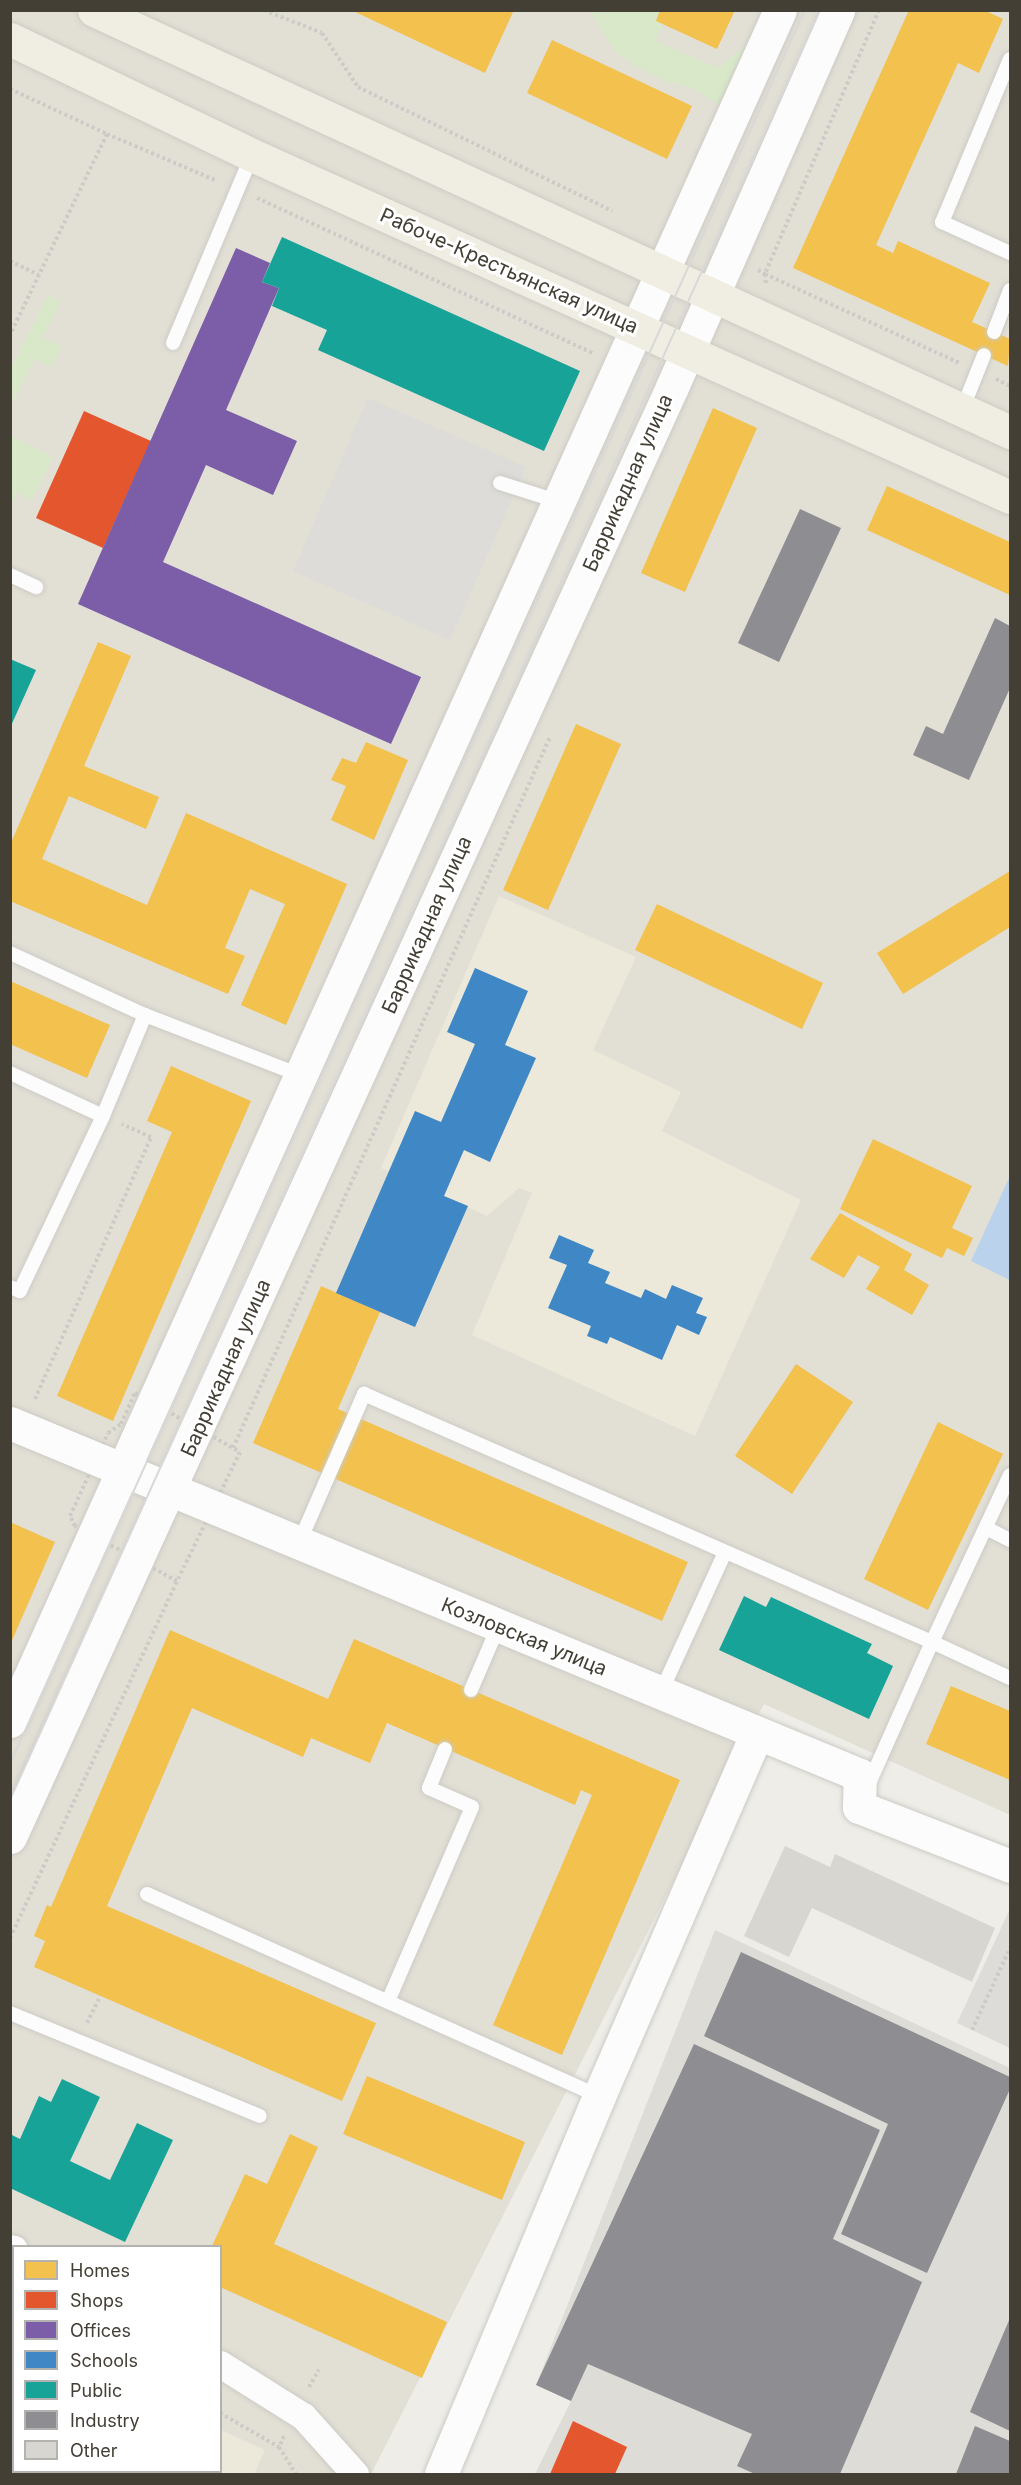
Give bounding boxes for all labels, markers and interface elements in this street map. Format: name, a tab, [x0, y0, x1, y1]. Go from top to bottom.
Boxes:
street label: Рабоче-Крестьянская улица	[376, 203, 642, 339]
street label: Баррикадная улица	[578, 391, 678, 575]
street label: Баррикадная улица	[377, 833, 477, 1017]
street label: Баррикадная улица	[176, 1276, 276, 1460]
street label: Козловская улица	[438, 1593, 610, 1681]
legend	[12, 2245, 222, 2473]
text: Homes	[70, 2260, 130, 2281]
text: Shops	[70, 2290, 124, 2311]
text: Offices	[70, 2320, 131, 2341]
text: Schools	[70, 2350, 138, 2371]
text: Public	[70, 2380, 122, 2401]
text: Industry	[70, 2410, 140, 2431]
text: Other	[70, 2440, 118, 2461]

